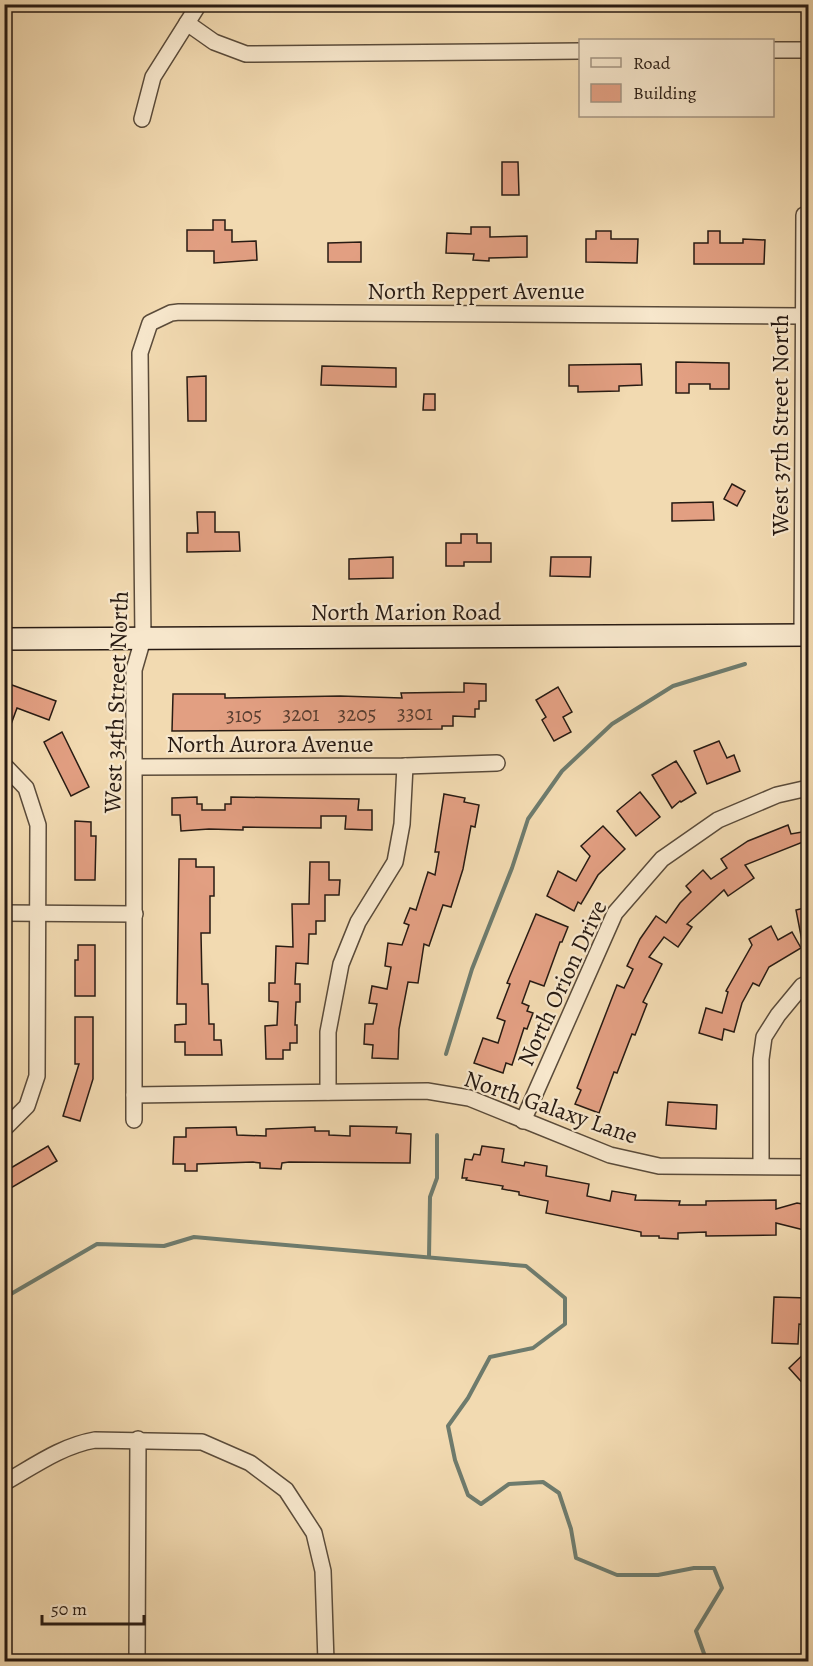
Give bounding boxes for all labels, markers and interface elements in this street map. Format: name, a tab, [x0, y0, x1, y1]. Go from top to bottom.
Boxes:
legend	[579, 39, 774, 117]
text: Road	[633, 51, 671, 75]
text: Building	[633, 81, 697, 105]
street label: North Reppert Avenue	[367, 275, 585, 307]
street label: West 37th Street North	[764, 314, 796, 537]
street label: West 34th Street North	[96, 590, 136, 815]
street label: North Marion Road	[311, 596, 501, 628]
house number: 3301	[397, 699, 433, 727]
house number: 3201	[282, 700, 320, 728]
house number: 3205	[338, 700, 376, 728]
house number: 3105	[226, 701, 262, 729]
street label: North Aurora Avenue	[166, 728, 374, 760]
street label: North Orion Drive	[510, 895, 614, 1071]
street label: North Galaxy Lane	[460, 1062, 642, 1152]
scale bar	[42, 1588, 144, 1626]
text: 50 m	[51, 1597, 87, 1621]

